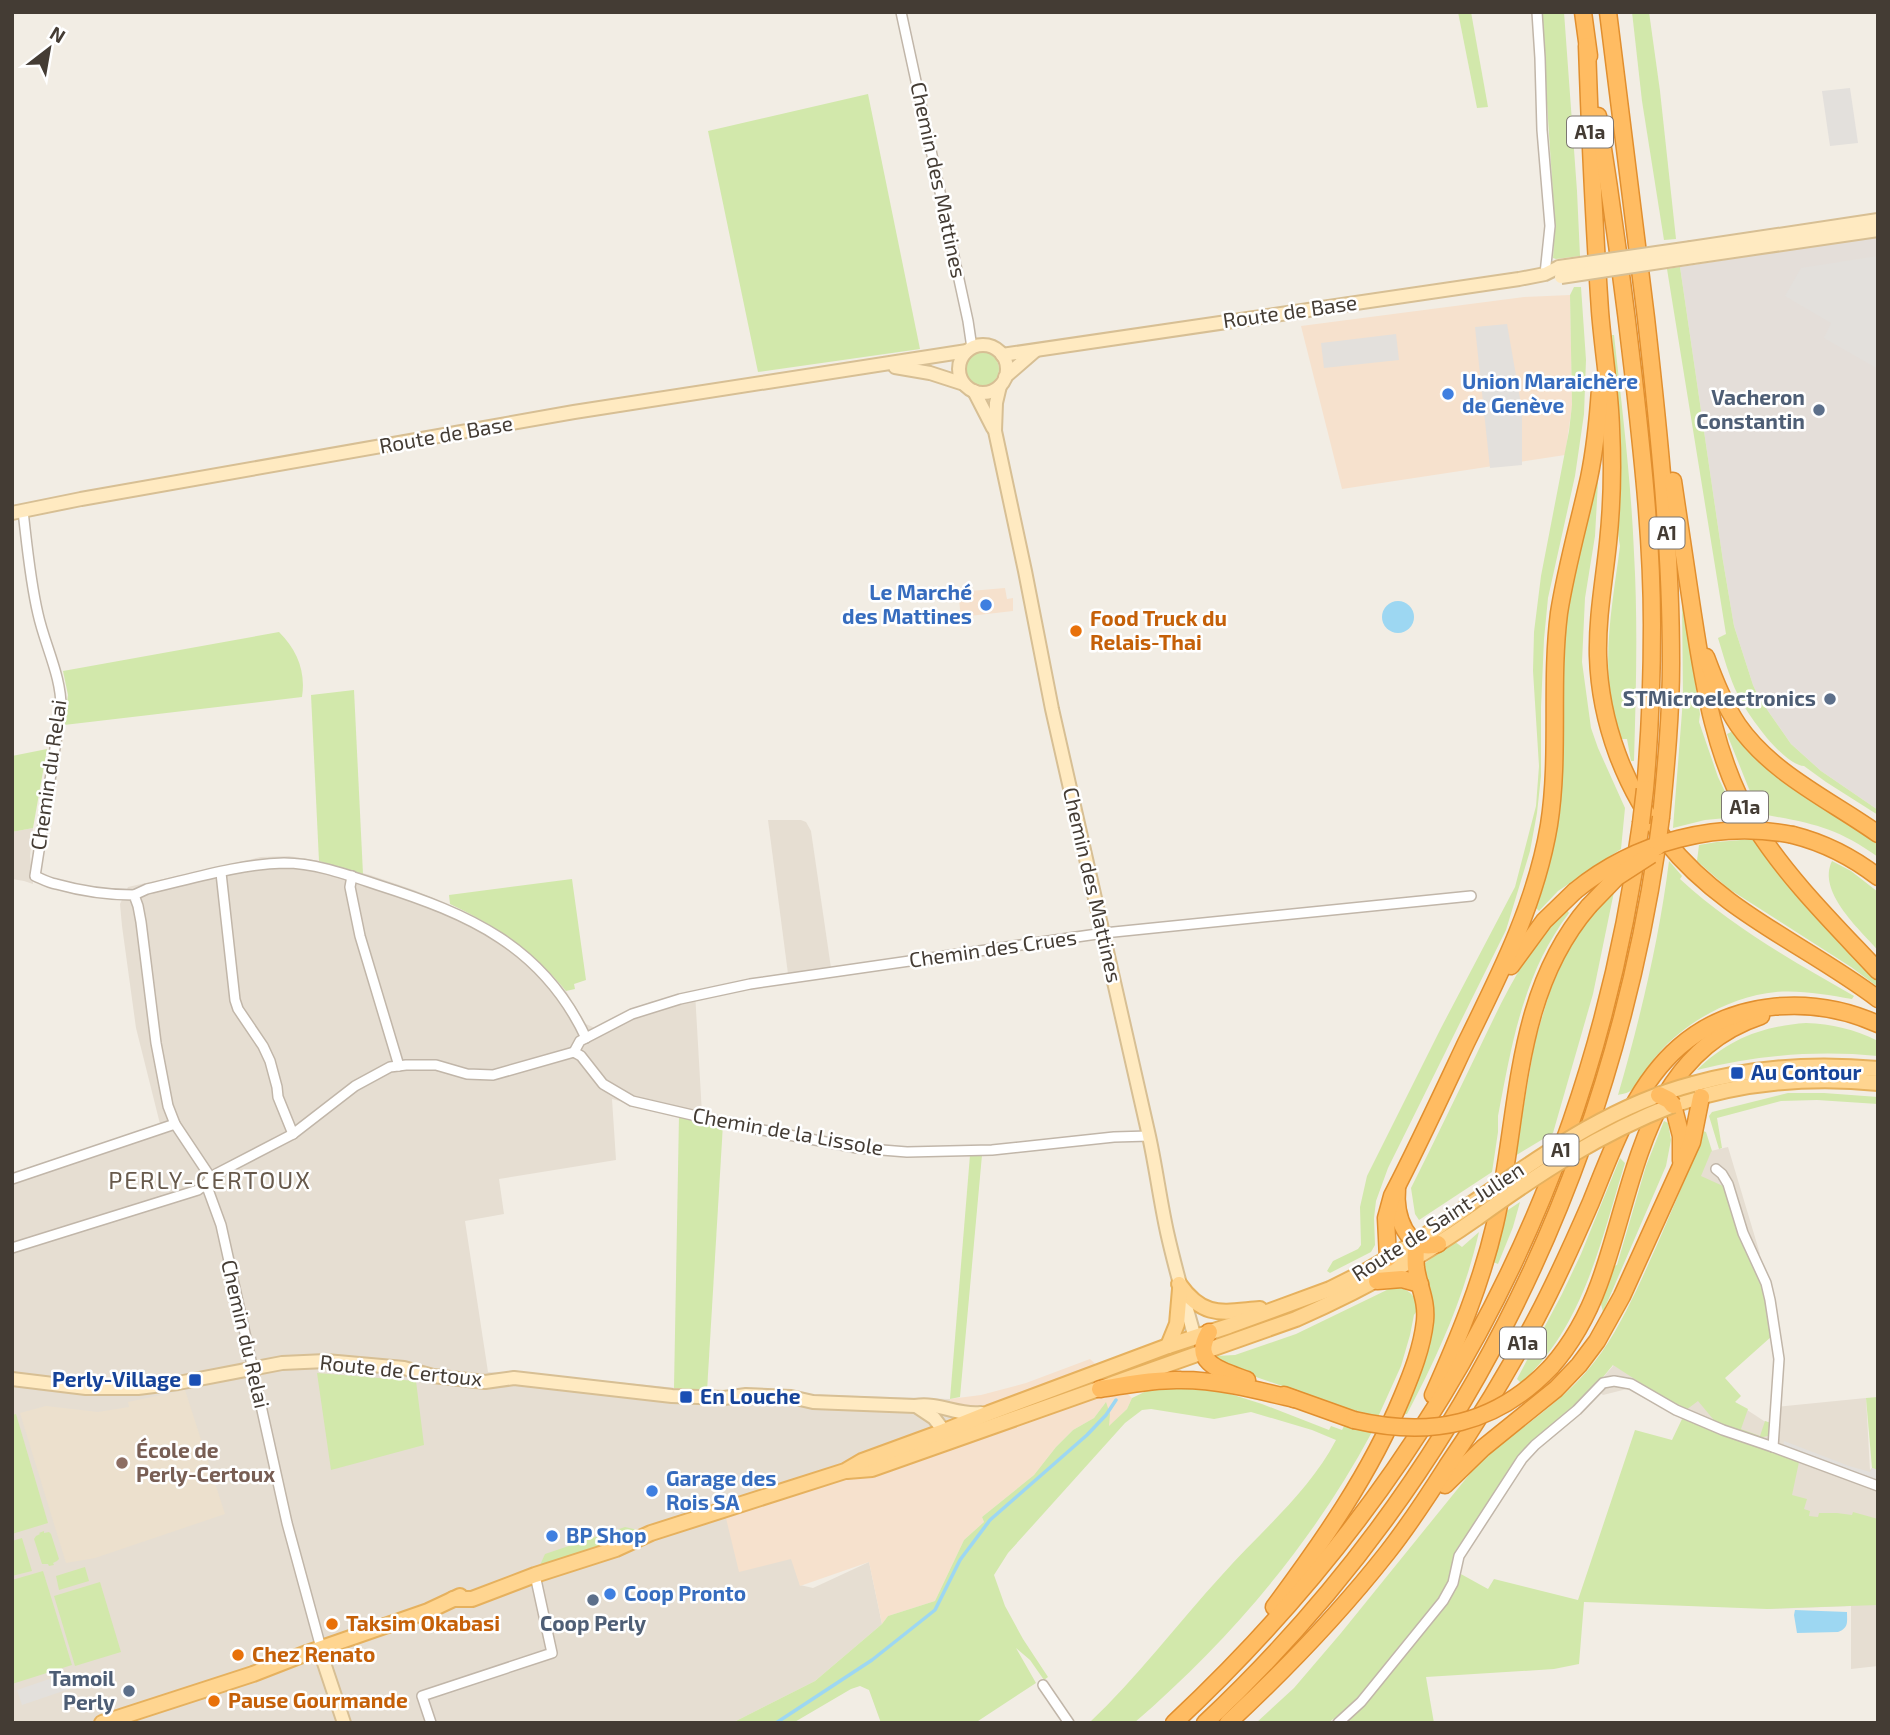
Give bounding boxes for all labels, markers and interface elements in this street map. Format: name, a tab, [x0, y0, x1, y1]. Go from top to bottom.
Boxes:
north arrow	[14, 14, 84, 84]
text: N	[46, 21, 70, 47]
street label: Chemin des Mattines	[906, 79, 972, 280]
road number: A1a	[1567, 116, 1613, 148]
street label: Route de Base	[1221, 289, 1358, 332]
place label: Union Maraichère de Genève	[1462, 368, 1638, 417]
place label: Vacheron Constantin	[1696, 384, 1805, 433]
marker: Union Maraichère de Genève	[1440, 386, 1456, 402]
marker: Vacheron Constantin	[1811, 402, 1827, 418]
street label: Route de Base	[377, 409, 514, 458]
road number: A1	[1650, 518, 1684, 548]
place label: Le Marché des Mattines	[842, 579, 972, 628]
marker: Le Marché des Mattines	[978, 597, 994, 613]
place label: Food Truck du Relais-Thai	[1090, 605, 1227, 654]
marker: Food Truck du Relais-Thai	[1068, 623, 1084, 639]
place label: STMicroelectronics	[1623, 685, 1816, 710]
marker: STMicroelectronics	[1822, 691, 1838, 707]
street label: Chemin du Relai	[25, 698, 70, 852]
street label: Chemin des Mattines	[1059, 784, 1128, 985]
road number: A1a	[1722, 792, 1768, 822]
street label: Chemin des Crues	[907, 923, 1078, 972]
place label: Au Contour	[1751, 1059, 1862, 1084]
marker: Au Contour	[1729, 1065, 1745, 1081]
street label: Chemin de la Lissole	[691, 1101, 886, 1160]
road number: A1	[1544, 1134, 1578, 1166]
street label: Route de Saint-Julien	[1346, 1156, 1528, 1286]
district label: PERLY-CERTOUX	[108, 1165, 312, 1194]
street label: Chemin du Relai	[217, 1257, 276, 1410]
road number: A1a	[1500, 1328, 1546, 1358]
street label: Route de Certoux	[319, 1349, 484, 1390]
place label: Perly-Village	[52, 1366, 181, 1392]
marker: Perly-Village	[187, 1372, 203, 1388]
place label: En Louche	[700, 1383, 801, 1408]
marker: En Louche	[678, 1389, 694, 1405]
place label: École de Perly-Certoux	[136, 1437, 275, 1487]
marker: École de Perly-Certoux	[114, 1455, 130, 1471]
place label: Garage des Rois SA	[666, 1465, 776, 1514]
marker: Garage des Rois SA	[644, 1483, 660, 1499]
place label: BP Shop	[566, 1522, 647, 1547]
marker: BP Shop	[544, 1528, 560, 1544]
place label: Coop Pronto	[624, 1580, 746, 1605]
marker: Coop Pronto	[602, 1586, 618, 1602]
marker: Coop Perly	[585, 1592, 601, 1608]
place label: Taksim Okabasi	[346, 1610, 500, 1635]
place label: Coop Perly	[540, 1610, 646, 1636]
marker: Taksim Okabasi	[324, 1616, 340, 1632]
place label: Chez Renato	[252, 1641, 375, 1666]
marker: Chez Renato	[230, 1647, 246, 1663]
place label: Tamoil Perly	[49, 1665, 115, 1715]
marker: Tamoil Perly	[121, 1683, 137, 1699]
place label: Pause Gourmande	[228, 1687, 408, 1712]
marker: Pause Gourmande	[206, 1693, 222, 1709]

